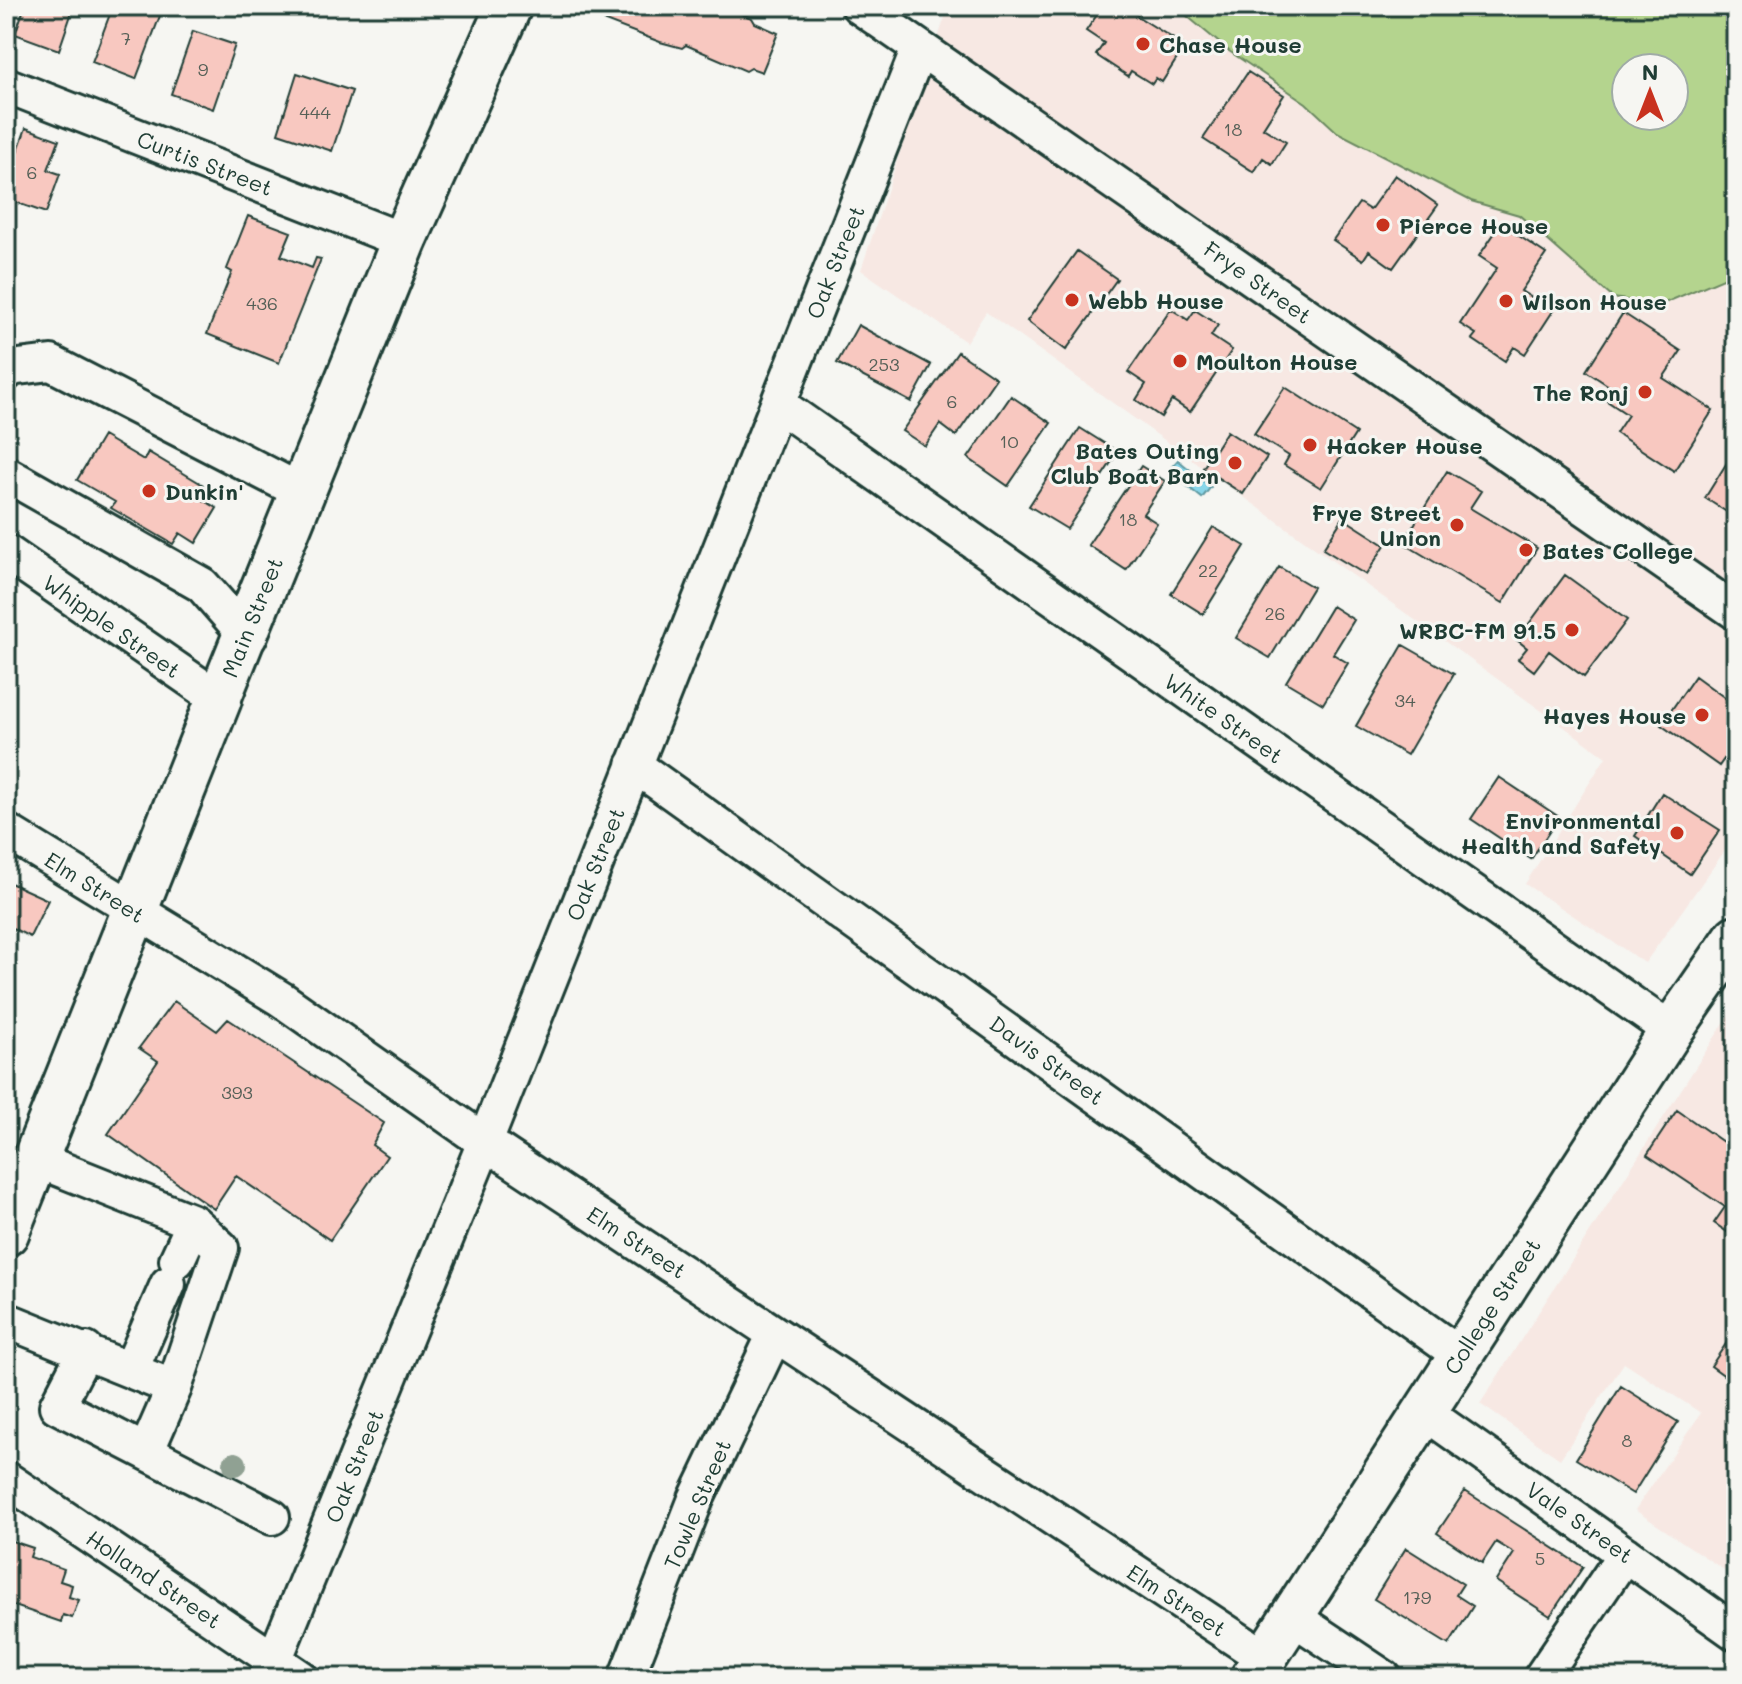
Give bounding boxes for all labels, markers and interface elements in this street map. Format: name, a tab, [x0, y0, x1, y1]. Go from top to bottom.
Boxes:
house number: 7	[121, 26, 131, 50]
place label: Chase House	[1159, 30, 1302, 59]
marker: Chase House	[1134, 35, 1152, 53]
north arrow	[1610, 52, 1690, 132]
house number: 9	[198, 57, 209, 81]
text: N	[1642, 57, 1658, 86]
house number: 444	[299, 100, 331, 124]
house number: 18	[1224, 117, 1243, 141]
street label: Curtis Street	[133, 124, 277, 202]
house number: 6	[27, 160, 37, 184]
street label: Oak Street	[799, 201, 871, 323]
place label: Pierce House	[1399, 211, 1548, 240]
marker: Pierce House	[1374, 216, 1392, 234]
street label: Frye Street	[1198, 234, 1318, 330]
place label: Webb House	[1088, 286, 1224, 315]
place label: Wilson House	[1522, 287, 1667, 316]
house number: 436	[246, 291, 278, 315]
marker: Webb House	[1063, 291, 1081, 309]
marker: Wilson House	[1497, 292, 1515, 310]
place label: Moulton House	[1196, 347, 1357, 376]
house number: 253	[868, 352, 900, 376]
marker: Moulton House	[1171, 352, 1189, 370]
place label: The Ronj	[1533, 378, 1629, 407]
marker: The Ronj	[1636, 383, 1654, 401]
house number: 6	[947, 389, 957, 413]
house number: 10	[999, 429, 1019, 453]
place label: Hacker House	[1326, 431, 1483, 460]
place label: Bates Outing Club Boat Barn	[1050, 436, 1219, 490]
marker: Hacker House	[1301, 436, 1319, 454]
marker: Bates Outing Club Boat Barn	[1226, 454, 1244, 472]
place label: Dunkin'	[165, 477, 244, 506]
marker: Dunkin'	[140, 482, 158, 500]
place label: Frye Street Union	[1311, 498, 1441, 552]
house number: 18	[1119, 507, 1138, 531]
marker: Frye Street Union	[1448, 516, 1466, 534]
place label: Bates College	[1542, 536, 1693, 565]
marker: Bates College	[1517, 541, 1535, 559]
street label: Main Street	[215, 553, 289, 681]
house number: 22	[1198, 558, 1218, 582]
street label: Whipple Street	[37, 568, 187, 684]
house number: 26	[1265, 601, 1285, 625]
place label: WRBC-FM 91.5	[1399, 616, 1556, 645]
marker: WRBC-FM 91.5	[1563, 621, 1581, 639]
street label: White Street	[1159, 666, 1289, 770]
house number: 34	[1394, 688, 1416, 712]
place label: Hayes House	[1543, 701, 1686, 730]
marker: Hayes House	[1693, 706, 1711, 724]
street label: Oak Street	[559, 803, 631, 925]
place label: Environmental Health and Safety	[1461, 806, 1661, 860]
marker: Environmental Health and Safety	[1668, 824, 1686, 842]
street label: Elm Street	[40, 845, 150, 929]
street label: Davis Street	[984, 1009, 1110, 1111]
house number: 393	[221, 1080, 253, 1104]
street label: Elm Street	[582, 1199, 692, 1285]
street label: College Street	[1437, 1232, 1547, 1380]
street label: Oak Street	[318, 1405, 390, 1527]
house number: 8	[1622, 1428, 1633, 1452]
street label: Towle Street	[657, 1435, 737, 1573]
street label: Vale Street	[1521, 1475, 1639, 1569]
street label: Holland Street	[81, 1523, 227, 1635]
house number: 5	[1535, 1546, 1545, 1570]
street label: Elm Street	[1122, 1557, 1232, 1643]
house number: 179	[1403, 1585, 1432, 1609]

